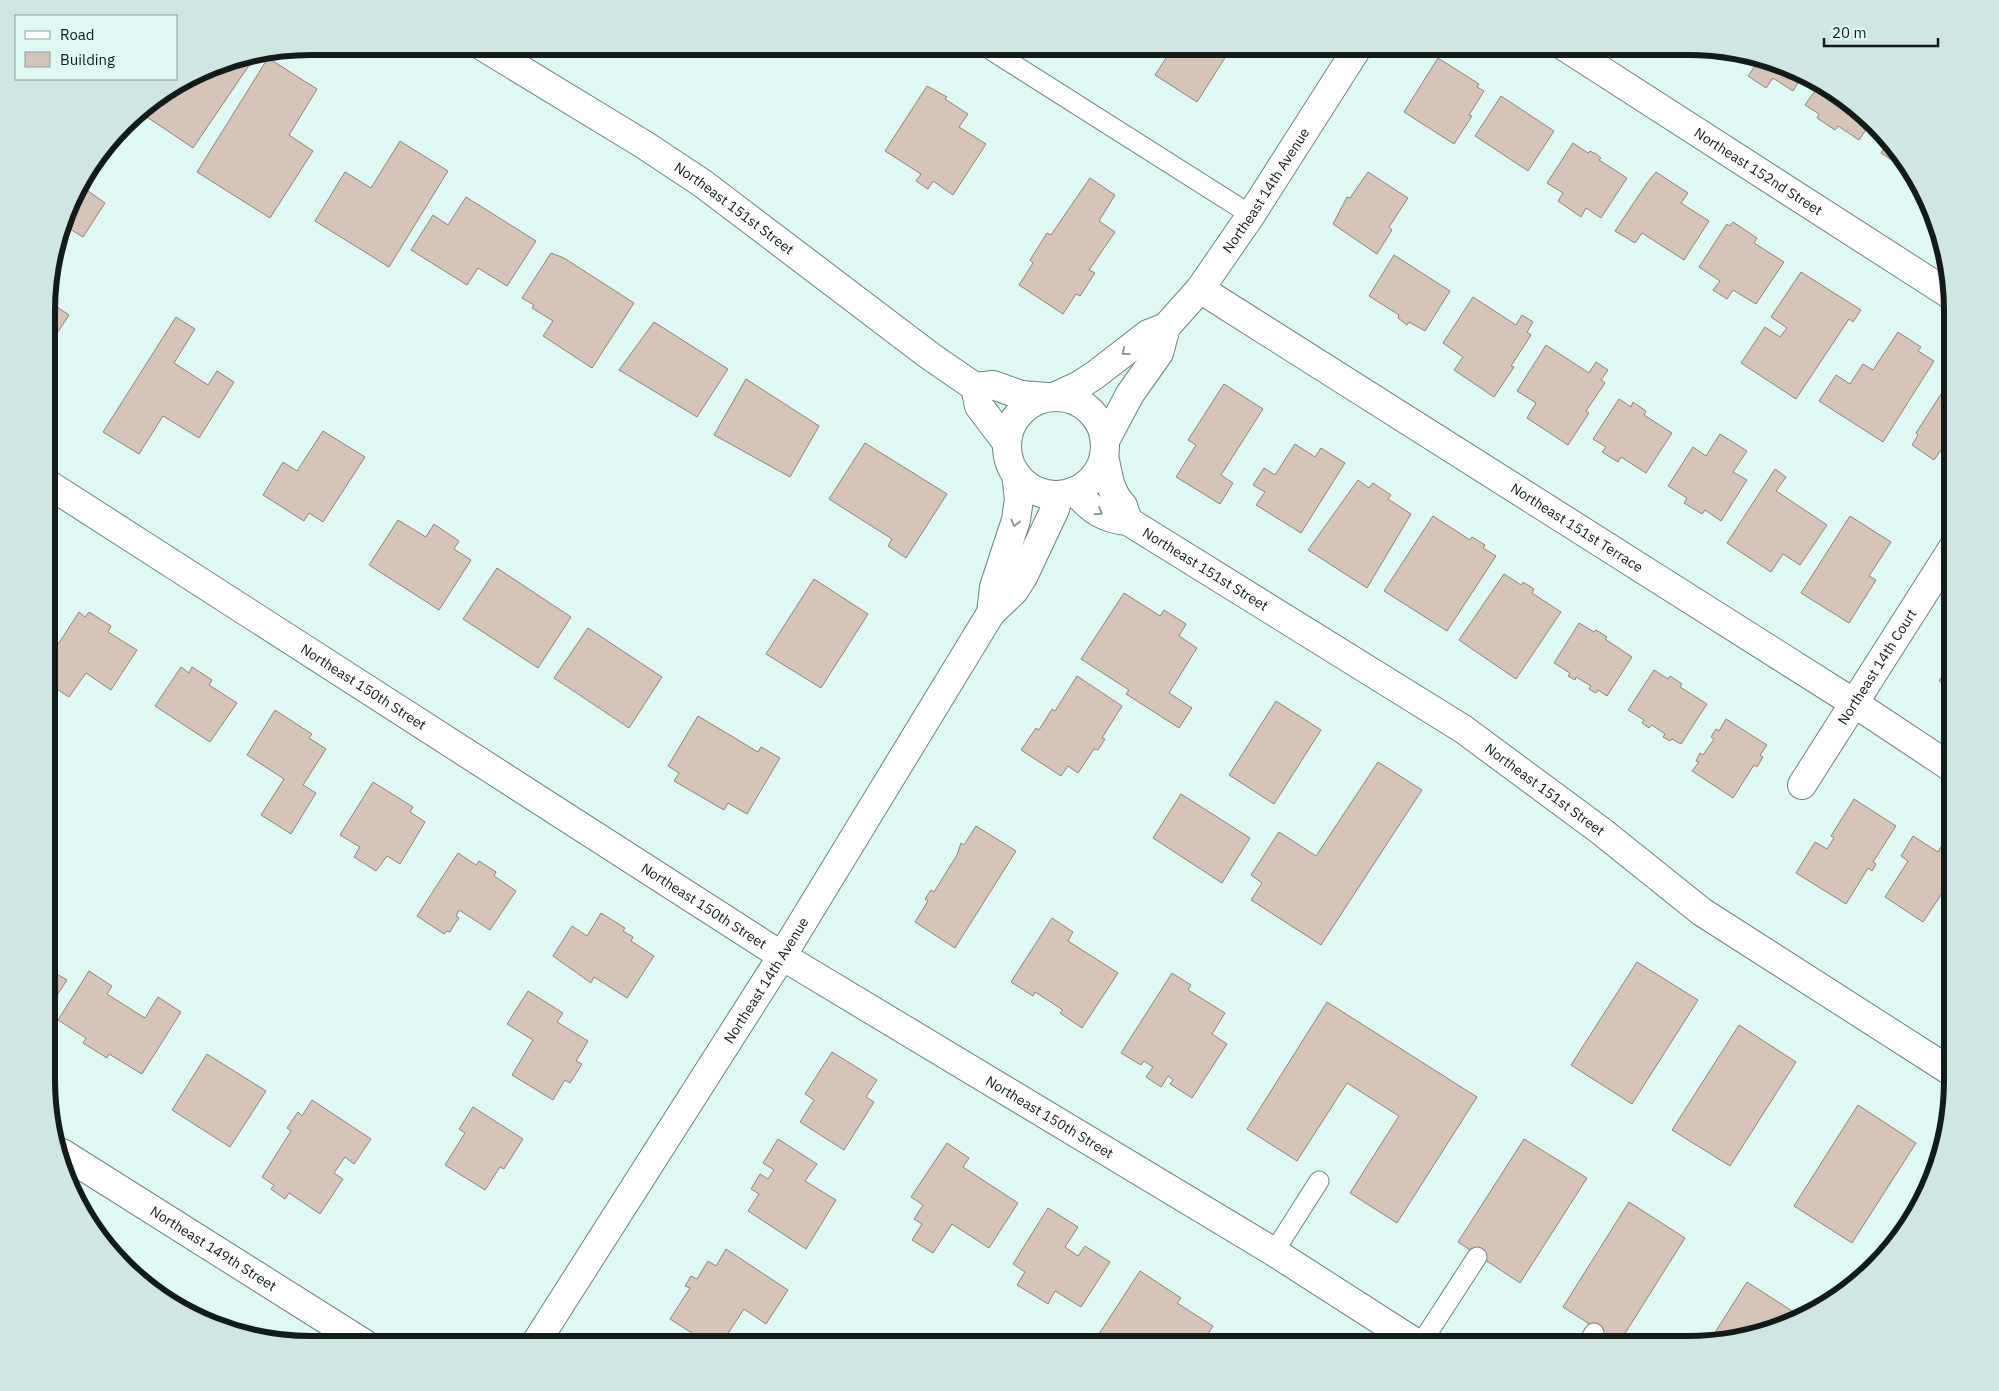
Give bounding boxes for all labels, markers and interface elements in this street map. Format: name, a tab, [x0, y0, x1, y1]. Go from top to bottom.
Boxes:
legend	[15, 15, 178, 80]
scale bar	[1824, 15, 1938, 47]
text: 20 m	[1832, 23, 1867, 42]
text: Road	[60, 25, 95, 44]
text: Building	[60, 50, 115, 69]
street label: Northeast 14th Avenue	[1219, 124, 1313, 256]
street label: Northeast 152nd Street	[1691, 124, 1826, 219]
street label: Northeast 151st Street	[671, 158, 798, 259]
one-way arrow	[1122, 347, 1131, 355]
street label: Northeast 151st Terrace	[1507, 479, 1647, 576]
one-way arrow	[1093, 506, 1102, 515]
one-way arrow	[1010, 518, 1021, 527]
street label: Northeast 151st Street	[1139, 523, 1272, 615]
street label: Northeast 14th Court	[1834, 606, 1921, 728]
street label: Northeast 150th Street	[297, 640, 430, 734]
street label: Northeast 151st Street	[1481, 739, 1609, 840]
street label: Northeast 150th Street	[638, 859, 770, 953]
street label: Northeast 14th Avenue	[720, 914, 813, 1047]
street label: Northeast 150th Street	[983, 1072, 1117, 1162]
street label: Northeast 149th Street	[147, 1202, 280, 1295]

